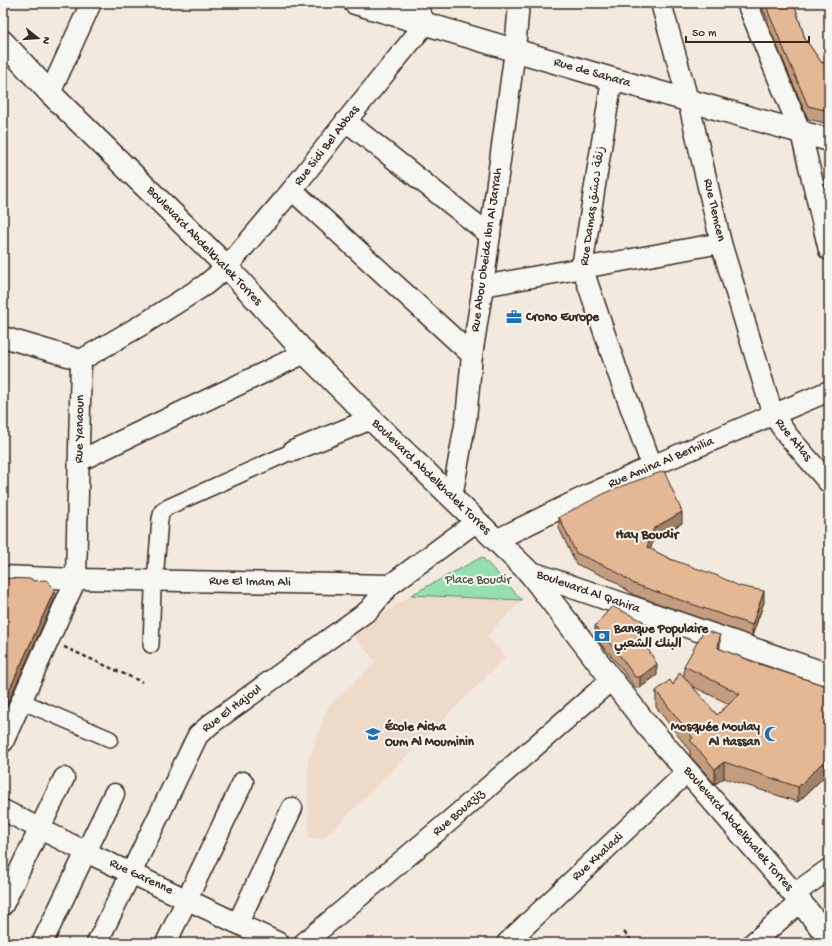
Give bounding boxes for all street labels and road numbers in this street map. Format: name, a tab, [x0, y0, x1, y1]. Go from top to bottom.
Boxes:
street label: Rue de Sahara	[552, 55, 633, 91]
street label: Rue Sidi Bel Abbas	[291, 102, 364, 189]
street label: Rue Damas زنقة دمشق	[577, 145, 609, 267]
street label: Rue Abou Obeida Ibn Al Jarrah	[468, 167, 506, 333]
street label: Rue Tlemcen	[700, 177, 729, 244]
street label: Boulevard Abdelkhalek Torres	[142, 183, 266, 310]
street label: Rue Yanaoun	[72, 394, 88, 463]
street label: Boulevard Abdelkhalek Torres	[368, 415, 495, 539]
street label: Rue Atlas	[771, 416, 815, 465]
street label: Rue Amina Al Berhilia	[606, 434, 717, 492]
street label: Boulevard Al Qahira	[533, 567, 642, 617]
street label: Rue El Imam Ali	[209, 574, 291, 590]
street label: Rue El Hajoul	[199, 682, 265, 736]
street label: Boulevard Abdelkhalek Torres	[679, 763, 797, 895]
street label: Rue Bouaziz	[430, 786, 489, 840]
street label: Rue Khaladi	[569, 829, 627, 885]
street label: Rue Garenne	[107, 856, 175, 898]

